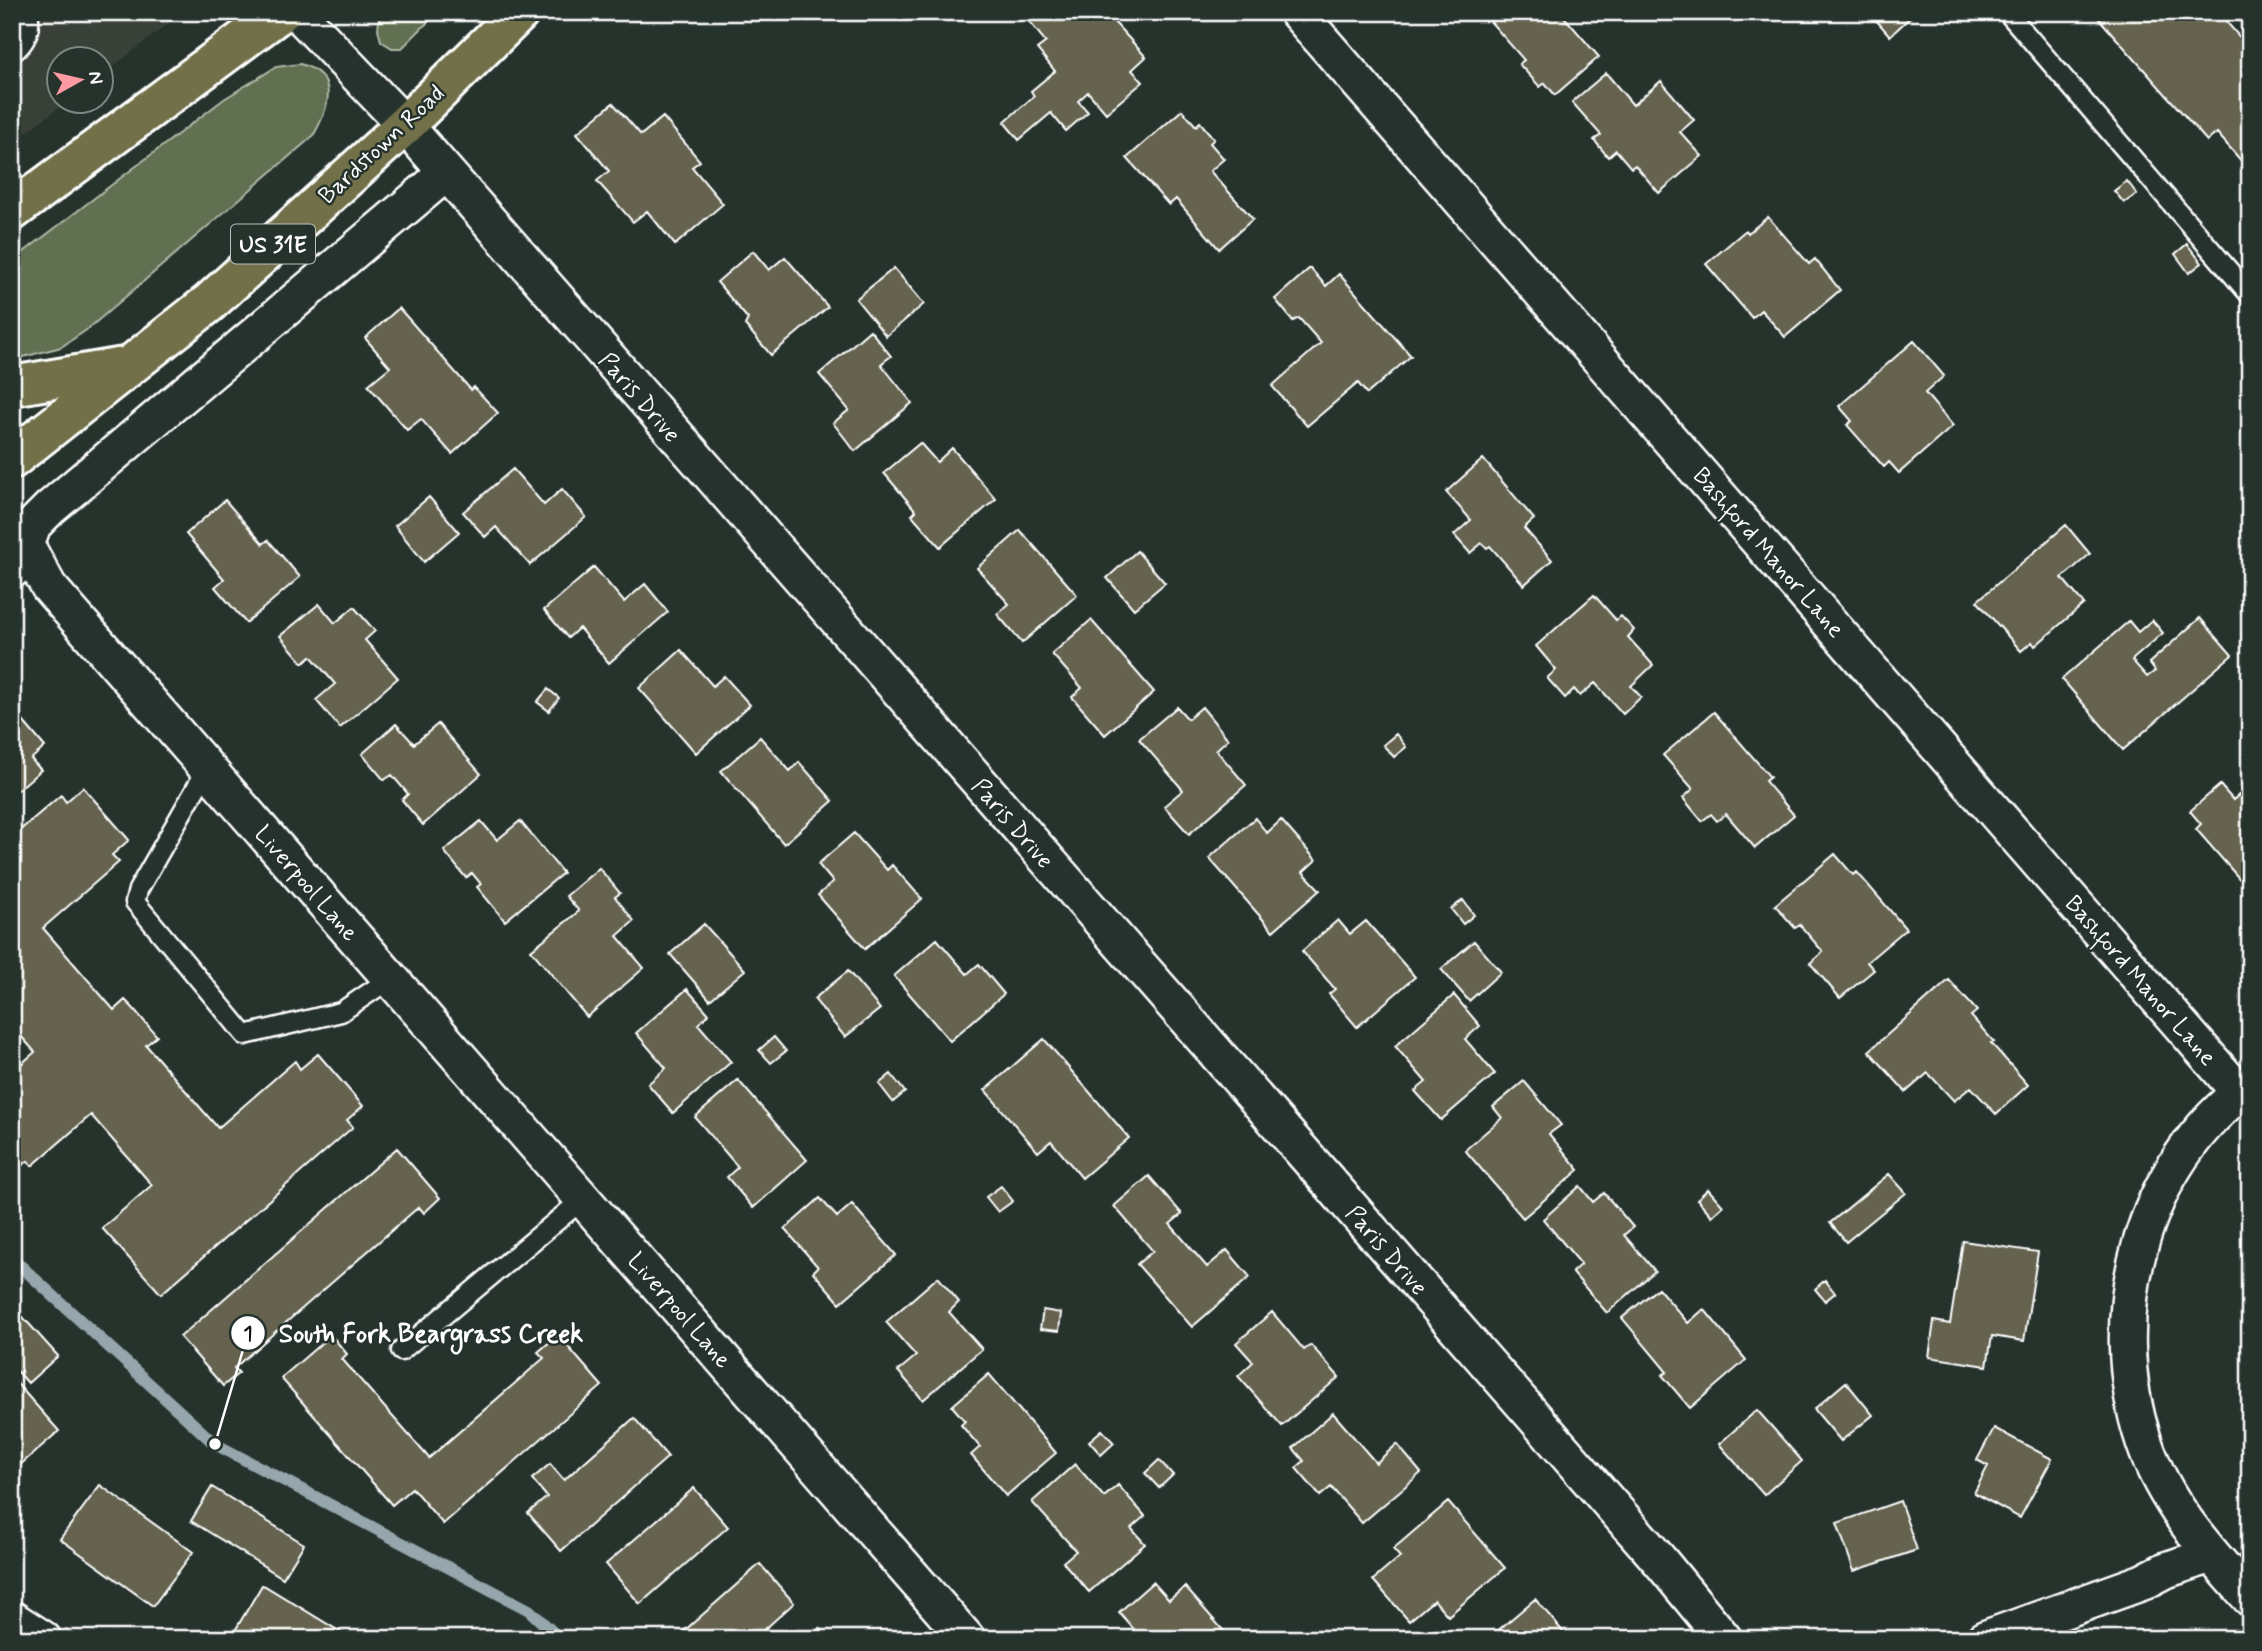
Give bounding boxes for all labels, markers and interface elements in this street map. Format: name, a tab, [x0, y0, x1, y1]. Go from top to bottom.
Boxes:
north arrow	[46, 46, 116, 116]
text: N	[82, 70, 109, 86]
street label: Bardstown Road	[312, 79, 452, 212]
road number: US 31E	[231, 224, 315, 264]
street label: Paris Drive	[591, 346, 687, 450]
street label: Bashford Manor Lane	[1684, 461, 1851, 646]
street label: Paris Drive	[964, 772, 1060, 876]
street label: Liverpool Lane	[247, 819, 365, 949]
street label: Bashford Manor Lane	[2056, 889, 2223, 1074]
street label: Paris Drive	[1338, 1199, 1434, 1303]
street label: Liverpool Lane	[620, 1246, 738, 1376]
callout: South Fork Beargrass Creek	[230, 1309, 598, 1356]
text: South Fork Beargrass Creek	[279, 1318, 583, 1355]
text: 1	[243, 1320, 253, 1348]

